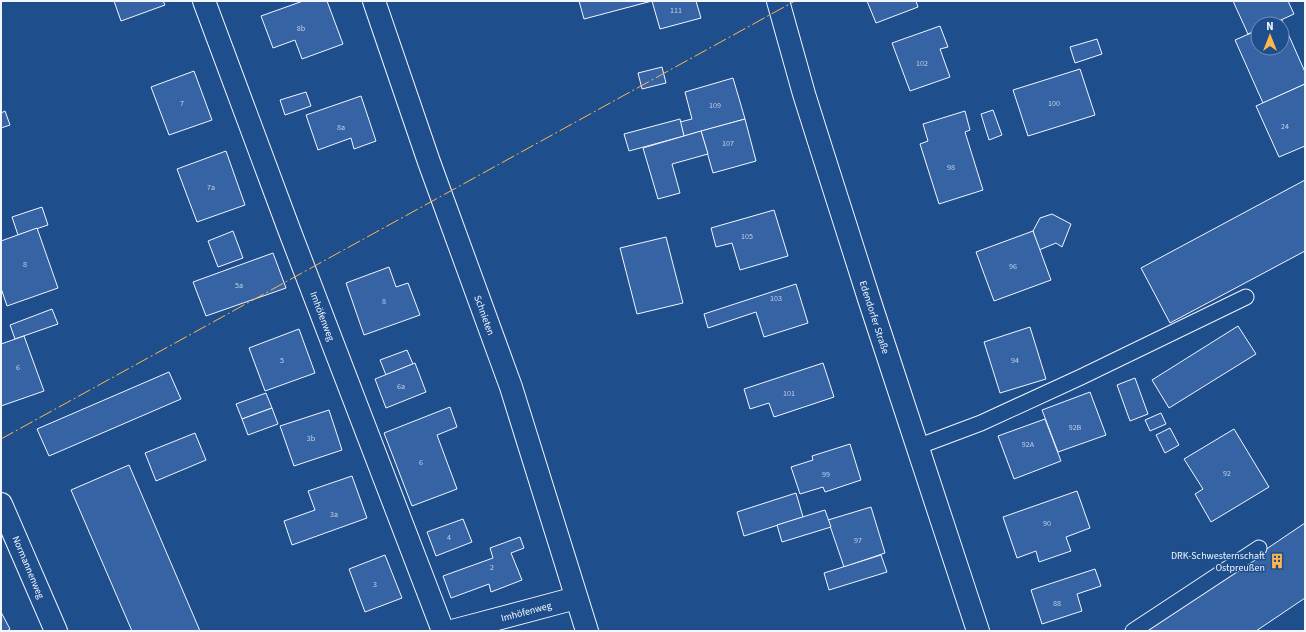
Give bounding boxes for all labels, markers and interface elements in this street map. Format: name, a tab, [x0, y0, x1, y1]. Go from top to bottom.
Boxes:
house number: 111	[670, 5, 682, 16]
north arrow	[1250, 16, 1290, 56]
text: N	[1266, 19, 1274, 34]
house number: 8b	[297, 23, 306, 34]
house number: 102	[916, 58, 928, 69]
house number: 7	[180, 98, 184, 109]
house number: 100	[1048, 98, 1060, 109]
house number: 109	[709, 100, 721, 111]
house number: 24	[1281, 121, 1289, 132]
house number: 8a	[337, 122, 345, 133]
house number: 107	[722, 138, 734, 149]
house number: 98	[947, 162, 955, 173]
house number: 7a	[207, 182, 215, 193]
house number: 105	[741, 231, 753, 242]
house number: 8	[23, 259, 27, 270]
house number: 96	[1009, 261, 1017, 272]
street label: Edendorfer Straße	[856, 279, 893, 356]
house number: 5a	[235, 280, 243, 291]
street label: Imhöfenweg	[306, 290, 338, 343]
street label: Schnieten	[470, 293, 498, 337]
house number: 103	[770, 293, 782, 304]
house number: 8	[382, 296, 386, 307]
house number: 5	[280, 355, 284, 366]
house number: 94	[1011, 355, 1019, 366]
house number: 6	[16, 362, 20, 373]
house number: 6a	[397, 381, 405, 392]
house number: 101	[783, 388, 795, 399]
house number: 92B	[1069, 422, 1082, 433]
house number: 3b	[307, 433, 316, 444]
house number: 92A	[1022, 439, 1035, 450]
house number: 6	[419, 457, 423, 468]
house number: 92	[1223, 468, 1231, 479]
house number: 99	[822, 469, 830, 480]
house number: 3a	[330, 509, 338, 520]
house number: 90	[1043, 518, 1051, 529]
house number: 4	[447, 532, 451, 543]
street label: Normannenweg	[9, 534, 48, 601]
house number: 97	[854, 535, 862, 546]
place label: DRK-Schwesternschaft Ostpreußen	[1171, 549, 1265, 575]
building icon: DRK-Schwesternschaft Ostpreußen	[1268, 552, 1286, 570]
house number: 2	[490, 562, 494, 573]
house number: 3	[373, 579, 377, 590]
street label: Imhöfenweg	[499, 598, 553, 625]
house number: 88	[1053, 598, 1061, 609]

